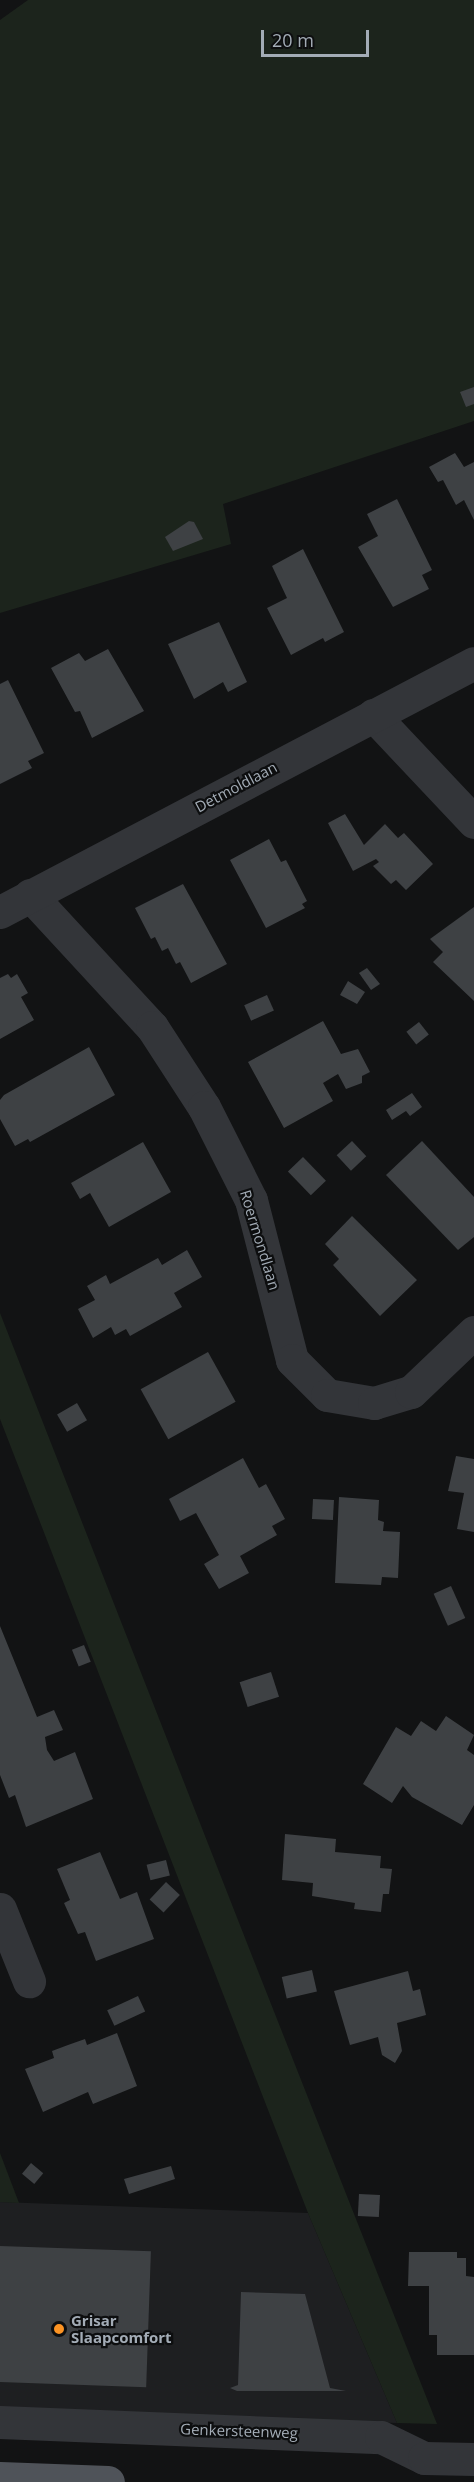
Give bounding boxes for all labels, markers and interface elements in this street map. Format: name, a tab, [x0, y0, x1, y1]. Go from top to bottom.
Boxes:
scale bar	[264, 18, 372, 56]
text: 20 m	[272, 28, 314, 52]
street label: Detmoldlaan	[192, 758, 280, 816]
street label: Roermondlaan	[236, 1188, 284, 1292]
place label: Grisar Slaapcomfort	[71, 2311, 172, 2346]
marker: Grisar Slaapcomfort	[52, 2322, 66, 2336]
street label: Genkersteenweg	[180, 2420, 298, 2442]

